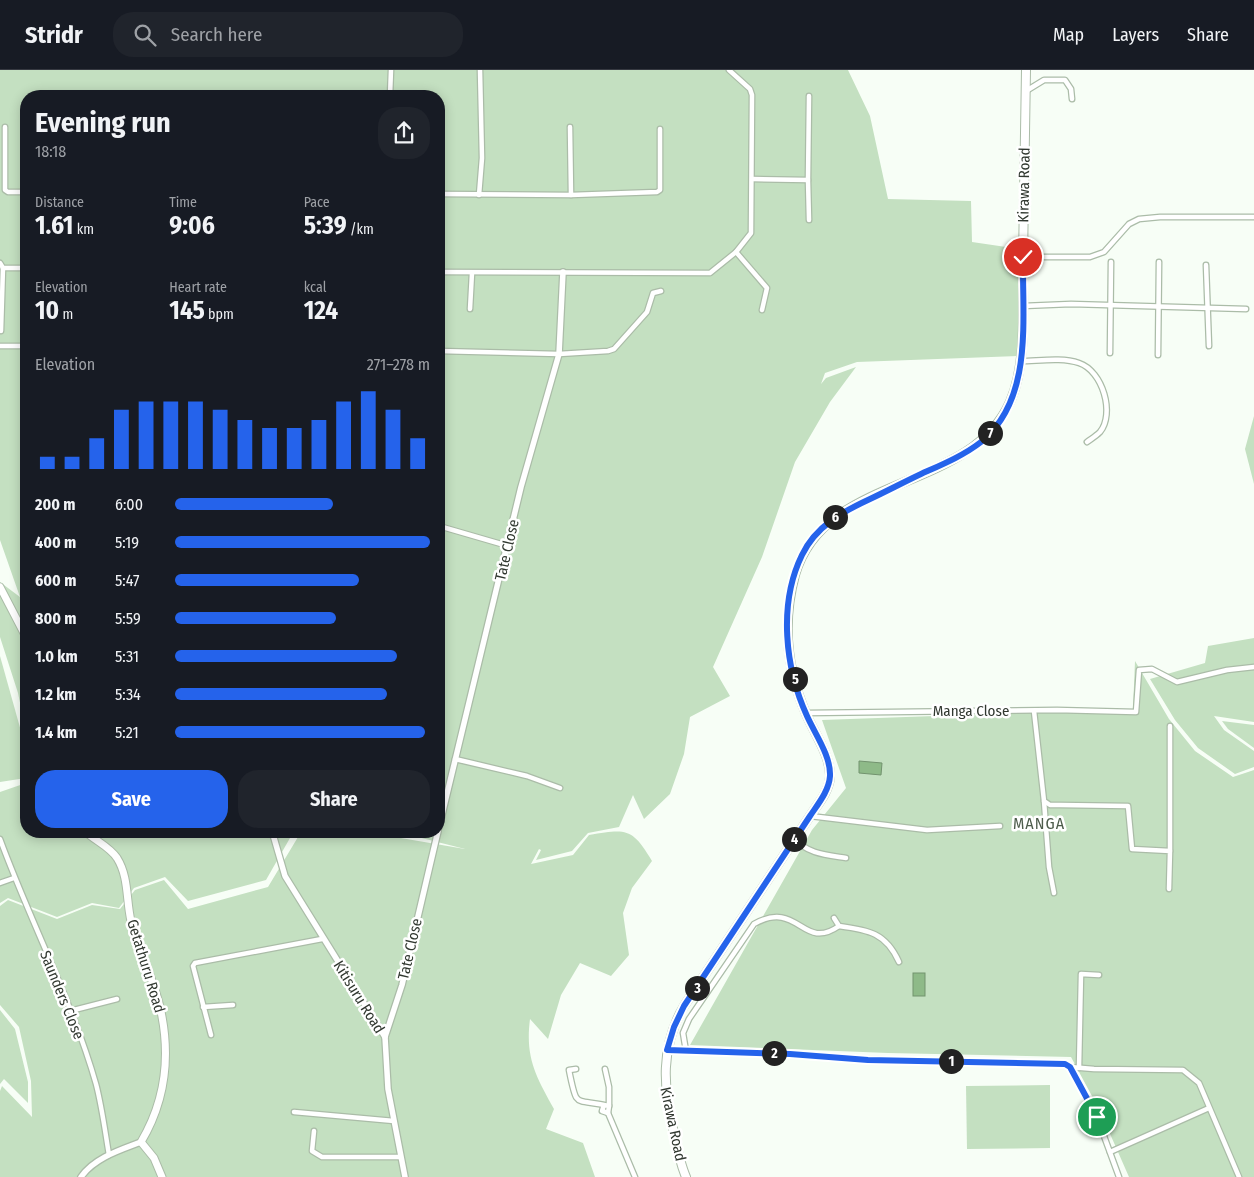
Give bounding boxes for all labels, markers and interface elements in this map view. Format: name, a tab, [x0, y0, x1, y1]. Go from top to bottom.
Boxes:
search box	[113, 12, 463, 57]
text: Stridr	[25, 21, 83, 49]
icon: search	[131, 21, 159, 49]
text: Search here	[171, 23, 262, 46]
text: Map	[1053, 24, 1084, 46]
text: Layers	[1112, 24, 1159, 46]
text: Share	[1187, 24, 1229, 46]
text: Evening run	[35, 106, 171, 139]
button: share	[378, 107, 430, 159]
text: 18:18	[35, 142, 66, 161]
street label: Kirawa Road	[1014, 147, 1034, 223]
text: Distance	[35, 194, 84, 211]
text: Time	[169, 194, 197, 211]
text: Pace	[304, 194, 330, 211]
text: 1.61	[35, 211, 73, 241]
text: 9:06	[169, 211, 215, 241]
text: 5:39	[304, 211, 347, 241]
text: km	[73, 221, 94, 238]
text: /km	[347, 221, 374, 238]
pin	[1002, 236, 1044, 278]
icon: check	[1009, 243, 1037, 271]
text: Elevation	[35, 279, 88, 296]
text: Heart rate	[169, 279, 227, 296]
text: kcal	[304, 279, 326, 296]
text: 10	[35, 296, 59, 326]
text: 145	[169, 296, 205, 326]
text: 124	[304, 296, 338, 326]
text: m	[59, 306, 73, 323]
text: bpm	[205, 306, 234, 323]
text: Elevation	[35, 355, 95, 374]
text: 271–278 m	[367, 355, 430, 374]
pin: 7	[978, 420, 1002, 446]
text: 7	[988, 425, 993, 442]
text: 200 m	[35, 495, 75, 514]
text: 6:00	[115, 495, 143, 514]
pin: 6	[822, 504, 848, 530]
text: 6	[832, 509, 839, 526]
street label: Tate Close	[491, 518, 523, 582]
text: 400 m	[35, 533, 76, 552]
text: 5:19	[115, 533, 139, 552]
text: 600 m	[35, 571, 76, 590]
text: 5:47	[115, 571, 140, 590]
text: 800 m	[35, 609, 76, 628]
text: 5:59	[115, 609, 141, 628]
text: 1.0 km	[35, 647, 78, 666]
text: 5:31	[115, 647, 139, 666]
pin: 5	[782, 666, 808, 692]
text: 5	[792, 671, 799, 688]
text: 1.2 km	[35, 685, 77, 704]
text: 5:34	[115, 685, 141, 704]
street label: Manga Close	[933, 702, 1009, 720]
text: 1.4 km	[35, 723, 77, 742]
text: 5:21	[115, 723, 139, 742]
button: Save	[35, 770, 228, 828]
button: Share	[238, 770, 430, 828]
district label: MANGA	[1013, 814, 1065, 833]
pin: 4	[782, 826, 806, 852]
text: 4	[791, 831, 798, 848]
street label: Getathuru Road	[123, 917, 169, 1015]
street label: Tate Close	[394, 917, 426, 981]
street label: Saunders Close	[36, 948, 88, 1042]
street label: Kitisuru Road	[330, 957, 388, 1037]
pin: 3	[684, 976, 710, 1000]
text: 3	[694, 980, 701, 997]
pin: 2	[762, 1040, 786, 1066]
text: 2	[771, 1045, 778, 1062]
pin: 1	[938, 1048, 964, 1074]
text: 1	[949, 1053, 954, 1070]
street label: Kirawa Road	[656, 1085, 690, 1163]
pin	[1076, 1096, 1118, 1138]
icon: arrive	[1083, 1103, 1111, 1131]

